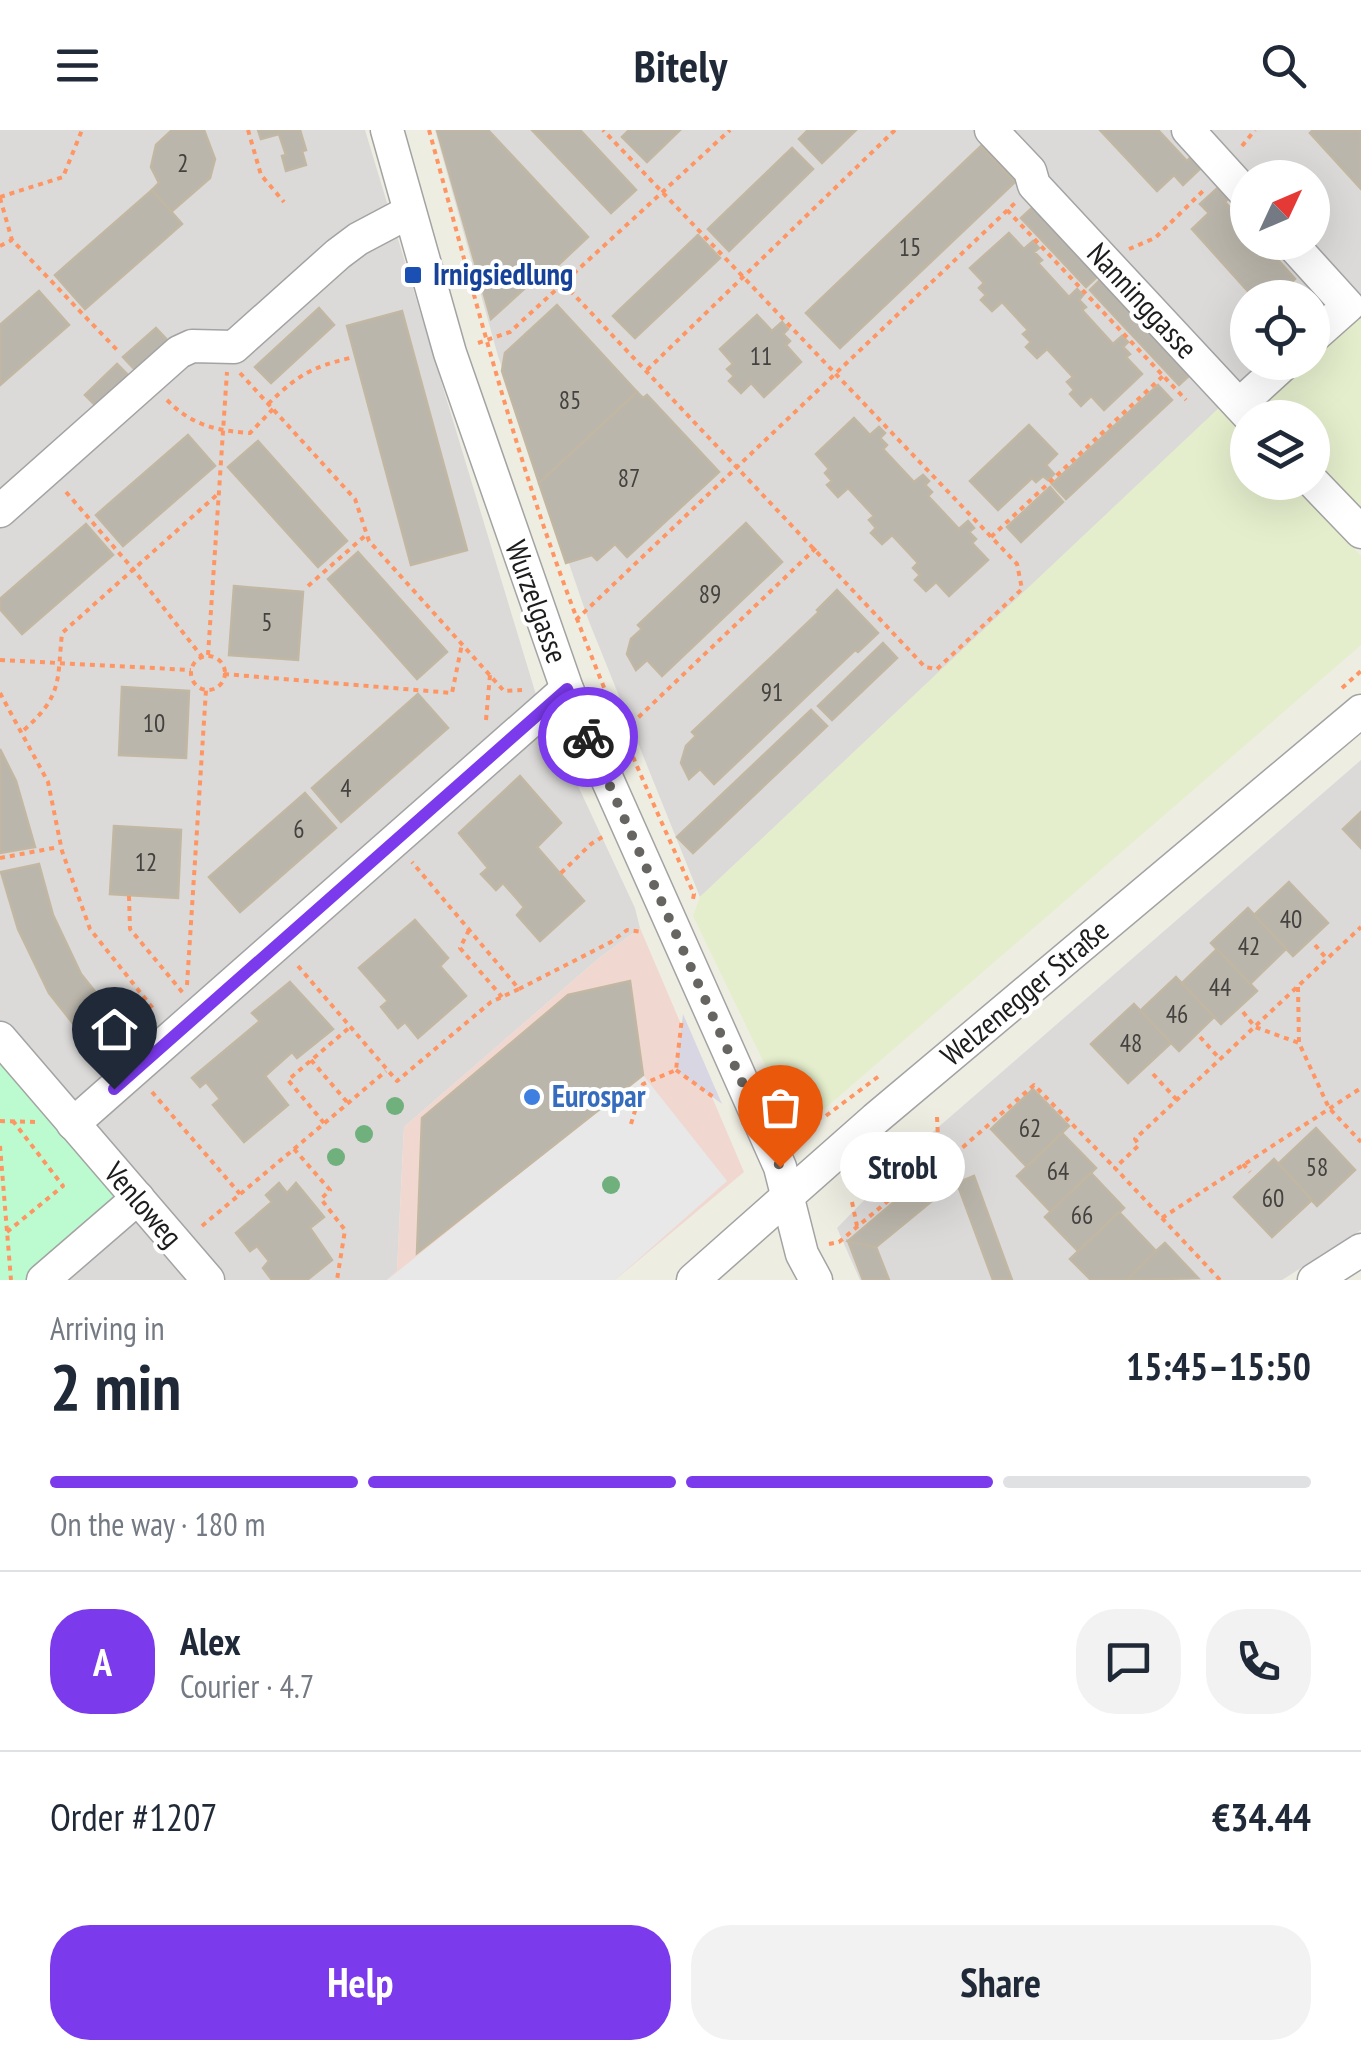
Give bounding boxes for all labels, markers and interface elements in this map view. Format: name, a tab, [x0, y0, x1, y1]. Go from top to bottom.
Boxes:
text: Bitely	[634, 36, 727, 94]
icon: menu	[50, 38, 105, 93]
icon: search	[1256, 38, 1311, 93]
house number: 2	[177, 147, 189, 179]
north arrow	[1230, 160, 1330, 260]
map controls	[1230, 160, 1330, 500]
house number: 15	[899, 231, 921, 263]
street label: Nanninggasse	[1079, 234, 1207, 366]
place label: Irnigsiedlung	[433, 254, 573, 293]
marker: Irnigsiedlung	[402, 264, 424, 286]
button: locate	[1230, 280, 1330, 380]
house number: 11	[750, 340, 772, 372]
house number: 85	[559, 384, 581, 416]
button: layers	[1230, 400, 1330, 500]
house number: 87	[618, 462, 640, 494]
street label: Wurzelgasse	[497, 535, 578, 668]
house number: 89	[699, 578, 721, 610]
house number: 5	[261, 606, 273, 638]
house number: 91	[761, 676, 783, 708]
courier	[538, 687, 638, 787]
house number: 10	[143, 707, 165, 739]
icon: bike	[561, 710, 616, 765]
house number: 4	[340, 772, 352, 804]
house number: 6	[293, 813, 305, 845]
house number: 12	[135, 846, 157, 878]
house number: 40	[1280, 903, 1302, 935]
street label: Welzenegger Straße	[932, 910, 1116, 1074]
house number: 42	[1238, 930, 1260, 962]
house number: 44	[1209, 971, 1231, 1003]
pin	[72, 987, 157, 1090]
house number: 46	[1166, 998, 1188, 1030]
icon: home	[87, 1002, 142, 1057]
house number: 48	[1120, 1027, 1142, 1059]
pin	[738, 1065, 823, 1168]
place label: Eurospar	[552, 1076, 646, 1115]
icon: bag	[753, 1080, 808, 1135]
marker: Eurospar	[521, 1086, 543, 1108]
house number: 62	[1019, 1112, 1041, 1144]
callout: Strobl	[840, 1132, 965, 1202]
text: Strobl	[868, 1146, 937, 1188]
house number: 58	[1306, 1151, 1328, 1183]
street label: Venloweg	[96, 1153, 192, 1255]
house number: 64	[1047, 1155, 1069, 1187]
house number: 60	[1262, 1182, 1284, 1214]
house number: 66	[1071, 1199, 1093, 1231]
text: Arriving in	[50, 1307, 165, 1349]
text: 15:45–15:50	[1126, 1341, 1311, 1390]
text: 2 min	[50, 1344, 181, 1428]
text: On the way · 180 m	[50, 1503, 265, 1545]
button: chat	[1076, 1609, 1181, 1714]
button: phone	[1206, 1609, 1311, 1714]
text: Alex	[180, 1616, 241, 1665]
text: A	[93, 1637, 112, 1686]
text: Courier · 4.7	[180, 1665, 314, 1707]
text: Order #1207	[50, 1792, 217, 1841]
text: €34.44	[1212, 1792, 1311, 1841]
button: Help	[50, 1925, 671, 2040]
button: Share	[691, 1925, 1311, 2040]

